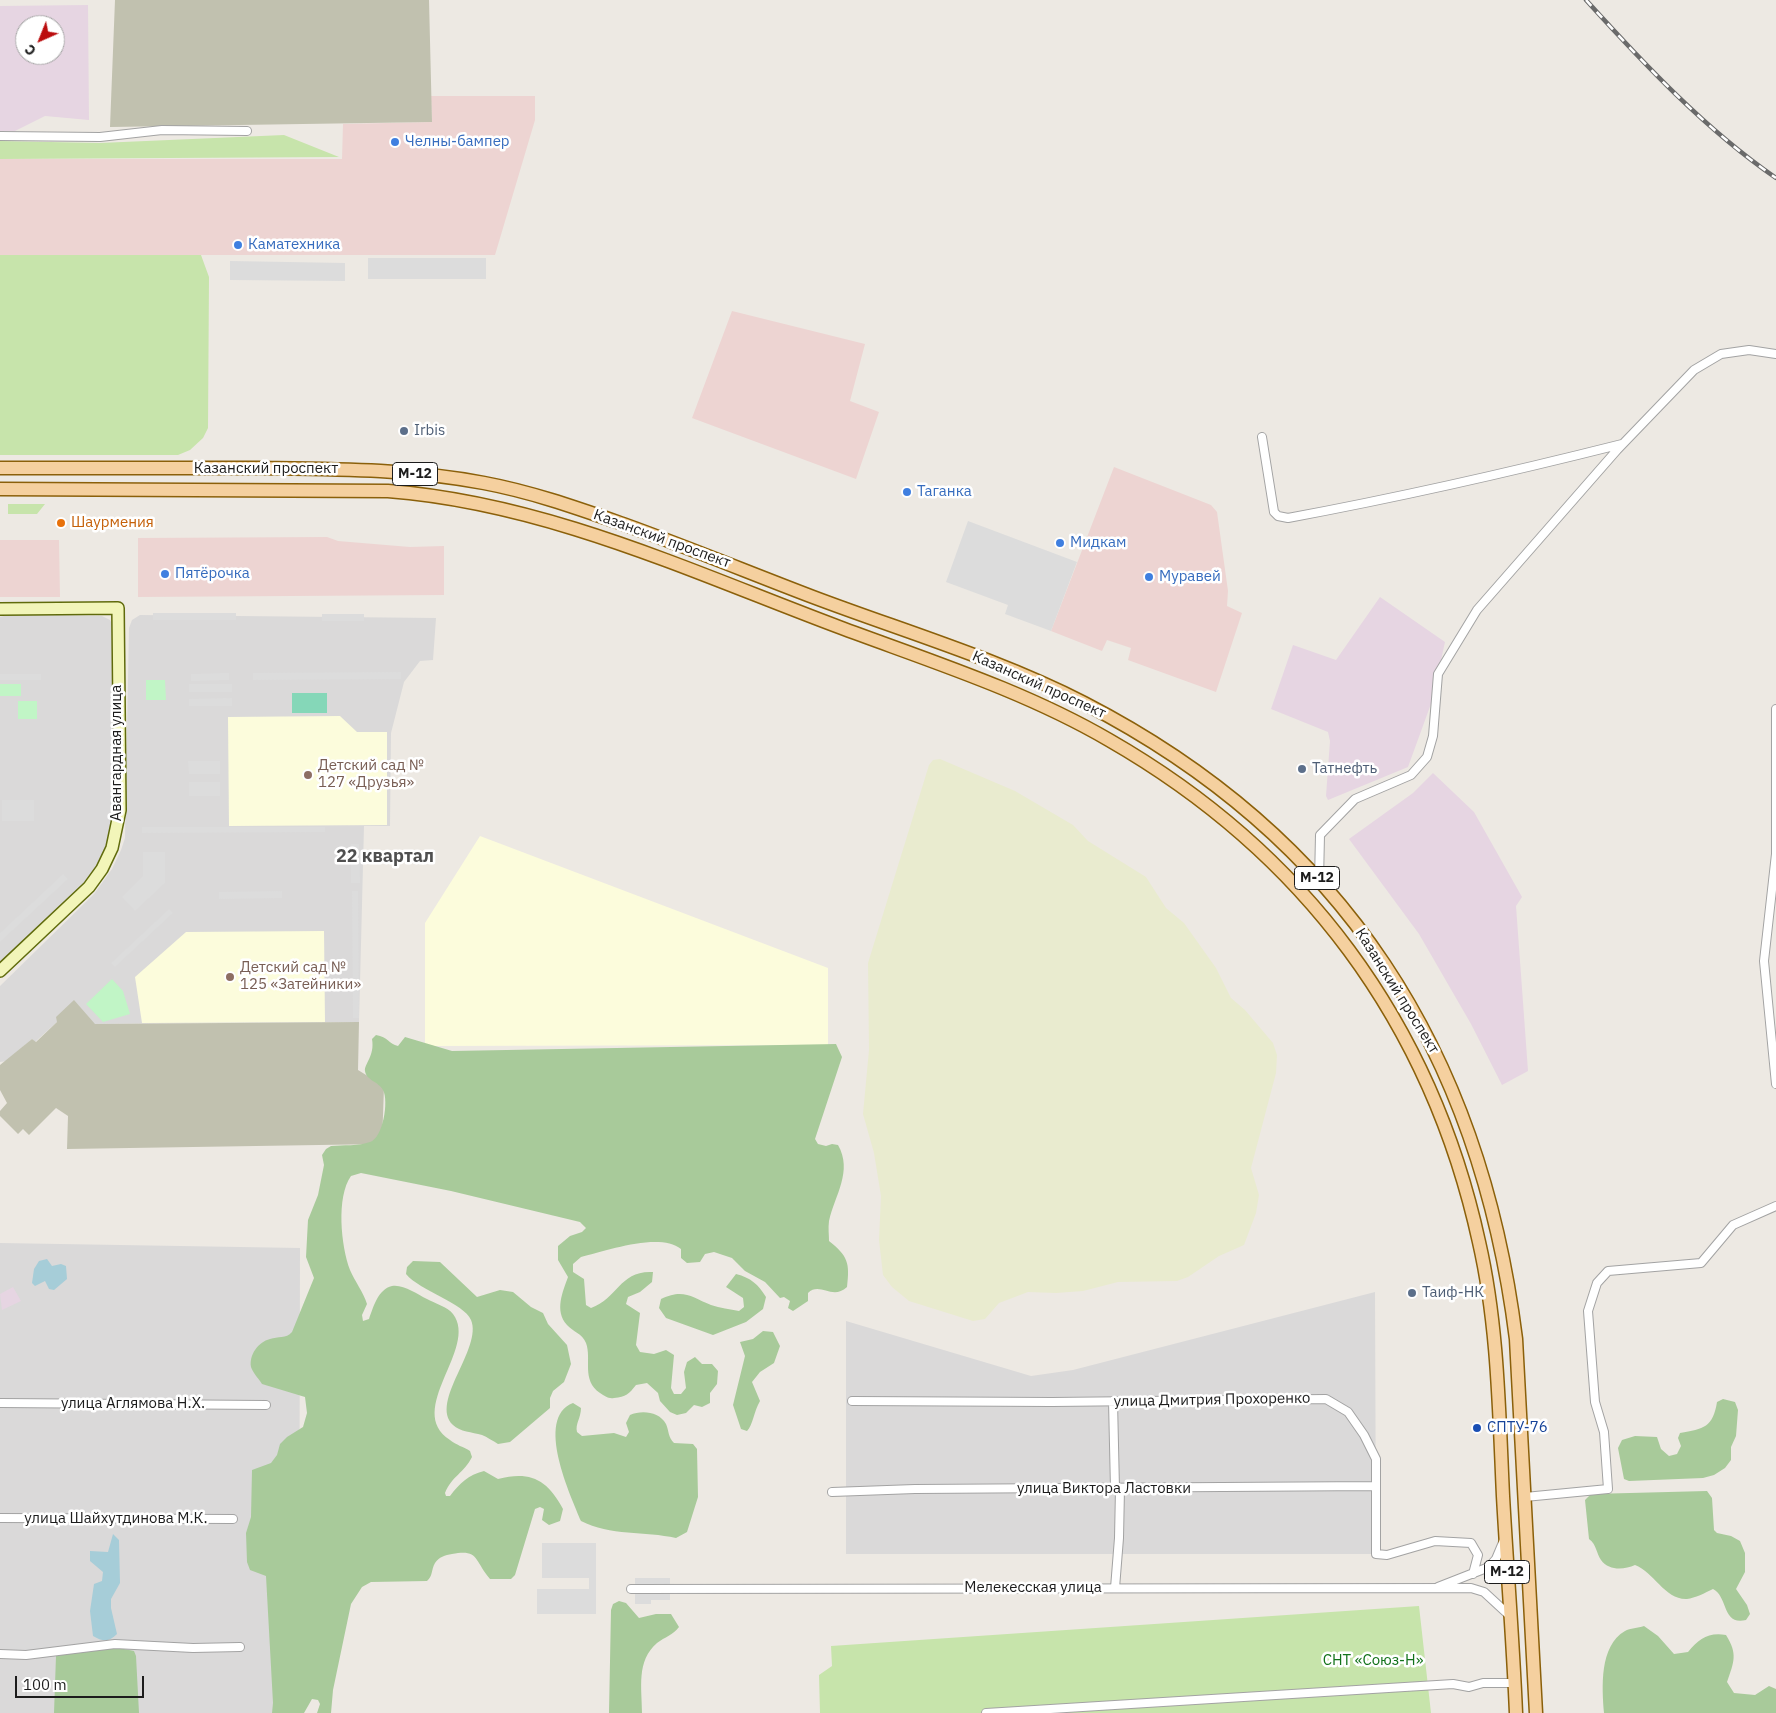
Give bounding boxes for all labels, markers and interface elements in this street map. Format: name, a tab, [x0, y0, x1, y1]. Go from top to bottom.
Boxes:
north arrow	[15, 15, 65, 65]
text: С	[21, 40, 40, 60]
place label: Челны-бампер	[405, 133, 510, 151]
marker: Челны-бампер	[389, 136, 401, 148]
place label: Каматехника	[248, 236, 340, 254]
marker: Каматехника	[232, 239, 244, 251]
place label: Irbis	[414, 422, 445, 440]
marker: Irbis	[398, 425, 410, 437]
street label: Казанский проспект	[194, 460, 338, 478]
road number: М-12	[392, 462, 438, 486]
place label: Таганка	[917, 483, 972, 501]
marker: Таганка	[901, 486, 913, 498]
street label: Казанский проспект	[591, 506, 733, 572]
place label: Шаурмения	[71, 514, 154, 532]
marker: Шаурмения	[55, 517, 67, 529]
place label: Мидкам	[1070, 534, 1127, 552]
marker: Мидкам	[1054, 537, 1066, 549]
place label: Пятёрочка	[175, 565, 250, 583]
marker: Пятёрочка	[159, 568, 171, 580]
place label: Муравей	[1159, 568, 1221, 586]
marker: Муравей	[1143, 571, 1155, 583]
street label: Казанский проспект	[969, 647, 1109, 723]
street label: Авангардная улица	[108, 685, 126, 821]
place label: Детский сад № 127 «Друзья»	[318, 757, 425, 792]
place label: Татнефть	[1312, 760, 1377, 778]
marker: Татнефть	[1296, 763, 1308, 775]
marker: Детский сад № 127 «Друзья»	[302, 769, 314, 781]
district label: 22 квартал	[336, 846, 434, 868]
road number: М-12	[1294, 866, 1340, 890]
street label: Казанский проспект	[1351, 925, 1443, 1057]
place label: Детский сад № 125 «Затейники»	[240, 959, 361, 994]
marker: Детский сад № 125 «Затейники»	[224, 971, 236, 983]
place label: Таиф-НК	[1422, 1284, 1484, 1302]
marker: Таиф-НК	[1406, 1287, 1418, 1299]
street label: улица Дмитрия Прохоренко	[1114, 1389, 1310, 1411]
street label: улица Аглямова Н.Х.	[61, 1395, 205, 1413]
place label: СПТУ-76	[1487, 1419, 1548, 1437]
marker: СПТУ-76	[1471, 1422, 1483, 1434]
street label: улица Виктора Ластовки	[1017, 1480, 1191, 1498]
street label: улица Шайхутдинова М.К.	[24, 1510, 208, 1528]
road number: М-12	[1484, 1560, 1530, 1584]
street label: Мелекесская улица	[964, 1579, 1102, 1597]
park label: СНТ «Союз-Н»	[1323, 1652, 1423, 1670]
scale bar	[18, 1666, 146, 1698]
text: 100 m	[23, 1675, 67, 1694]

